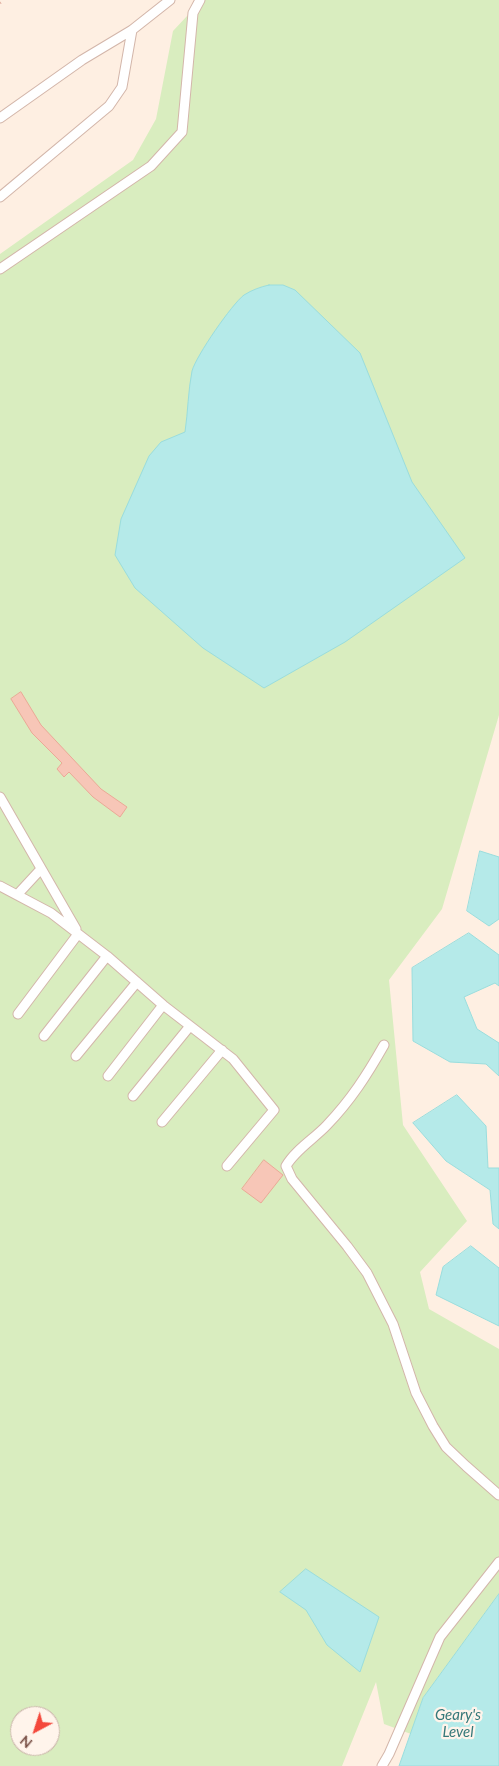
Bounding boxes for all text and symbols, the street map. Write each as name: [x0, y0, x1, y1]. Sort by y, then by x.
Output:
north arrow: [10, 1706, 60, 1756]
water label: Geary's Level: [435, 1706, 481, 1741]
text: N: [16, 1732, 35, 1752]

